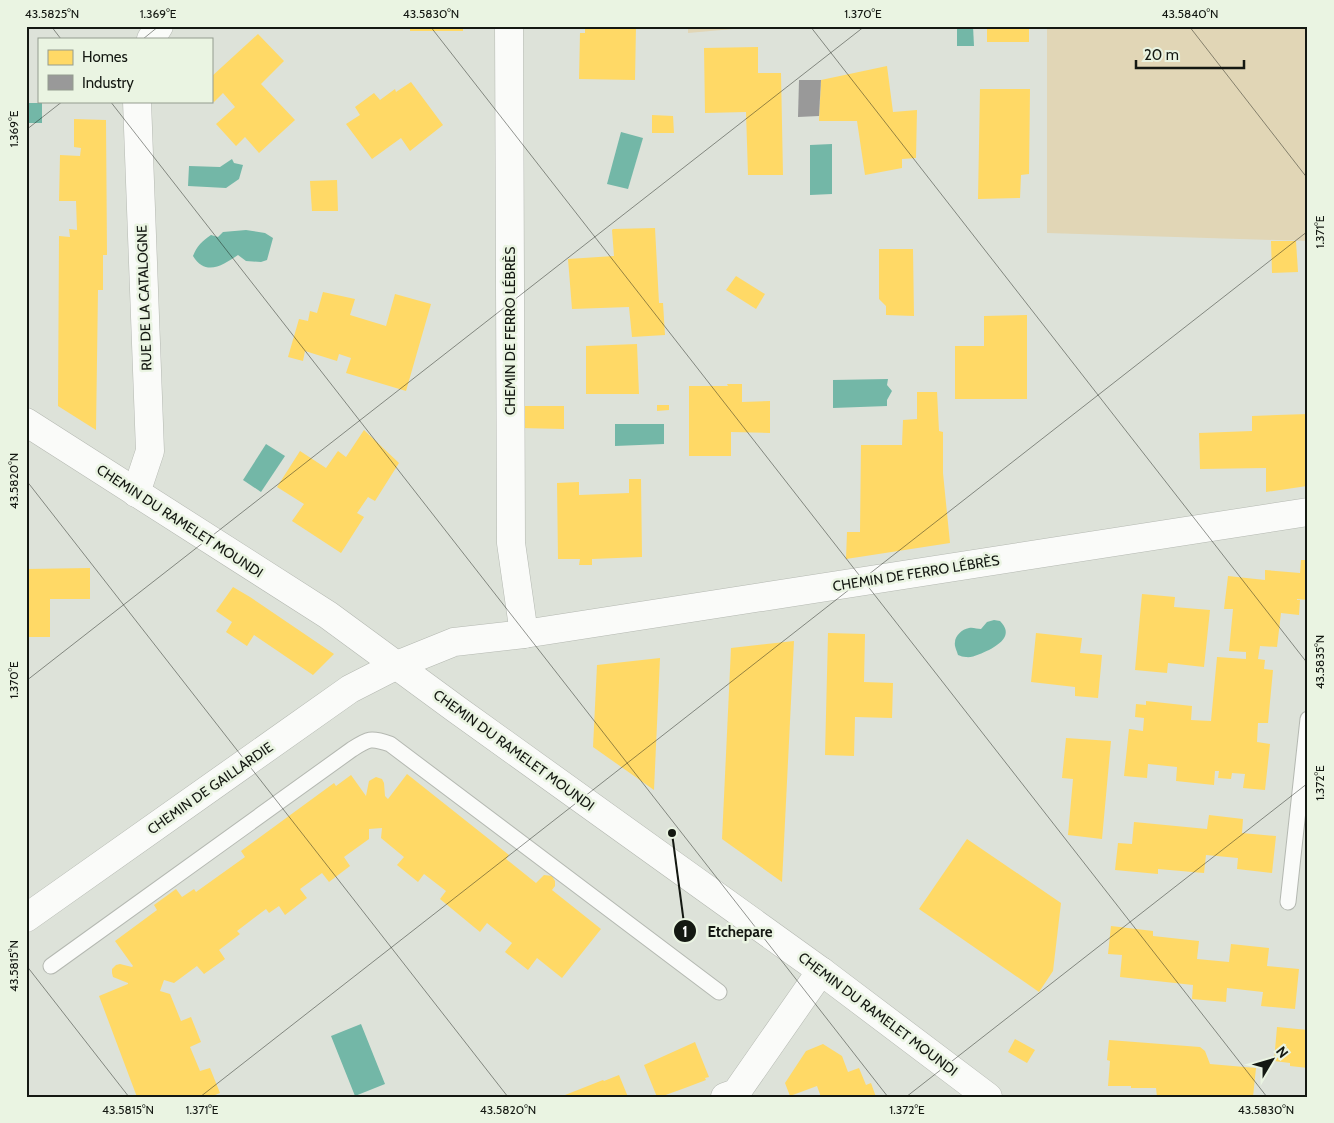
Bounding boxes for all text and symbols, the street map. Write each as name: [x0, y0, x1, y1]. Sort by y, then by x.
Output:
text: 43.5825°N: [25, 6, 79, 21]
text: 1.369°E: [140, 6, 177, 21]
text: 43.5830°N: [403, 6, 459, 21]
text: 1.370°E: [844, 6, 882, 21]
text: 43.5840°N: [1162, 6, 1218, 21]
legend: [38, 38, 212, 102]
scale bar: [1136, 38, 1244, 70]
text: 20 m: [1144, 46, 1179, 64]
text: Homes: [82, 48, 128, 66]
text: Industry: [82, 74, 134, 92]
text: 1.369°E: [6, 110, 21, 147]
text: 1.371°E: [1312, 215, 1327, 249]
street label: RUE DE LA CATALOGNE: [132, 225, 156, 371]
street label: CHEMIN DE FERRO LÉBRÈS: [501, 247, 519, 415]
text: 43.5820°N: [6, 453, 21, 509]
street label: CHEMIN DU RAMELET MOUNDI: [93, 460, 267, 582]
street label: CHEMIN DE FERRO LÉBRÈS: [831, 551, 1001, 595]
text: 43.5835°N: [1312, 635, 1327, 689]
text: 1.370°E: [6, 661, 21, 699]
street label: CHEMIN DU RAMELET MOUNDI: [430, 685, 598, 815]
street label: CHEMIN DE GAILLARDIE: [144, 738, 277, 838]
text: 1.372°E: [1312, 765, 1327, 801]
callout: Etchepare: [672, 916, 782, 946]
text: 1: [682, 923, 688, 941]
text: Etchepare: [708, 923, 773, 941]
text: 43.5815°N: [6, 940, 21, 992]
street label: CHEMIN DU RAMELET MOUNDI: [795, 948, 961, 1080]
north arrow: [1246, 1036, 1296, 1086]
text: N: [1272, 1043, 1292, 1061]
text: 43.5815°N: [102, 1102, 154, 1117]
text: 1.371°E: [186, 1102, 219, 1117]
text: 43.5820°N: [480, 1102, 536, 1117]
text: 1.372°E: [889, 1102, 925, 1117]
text: 43.5830°N: [1238, 1102, 1294, 1117]

